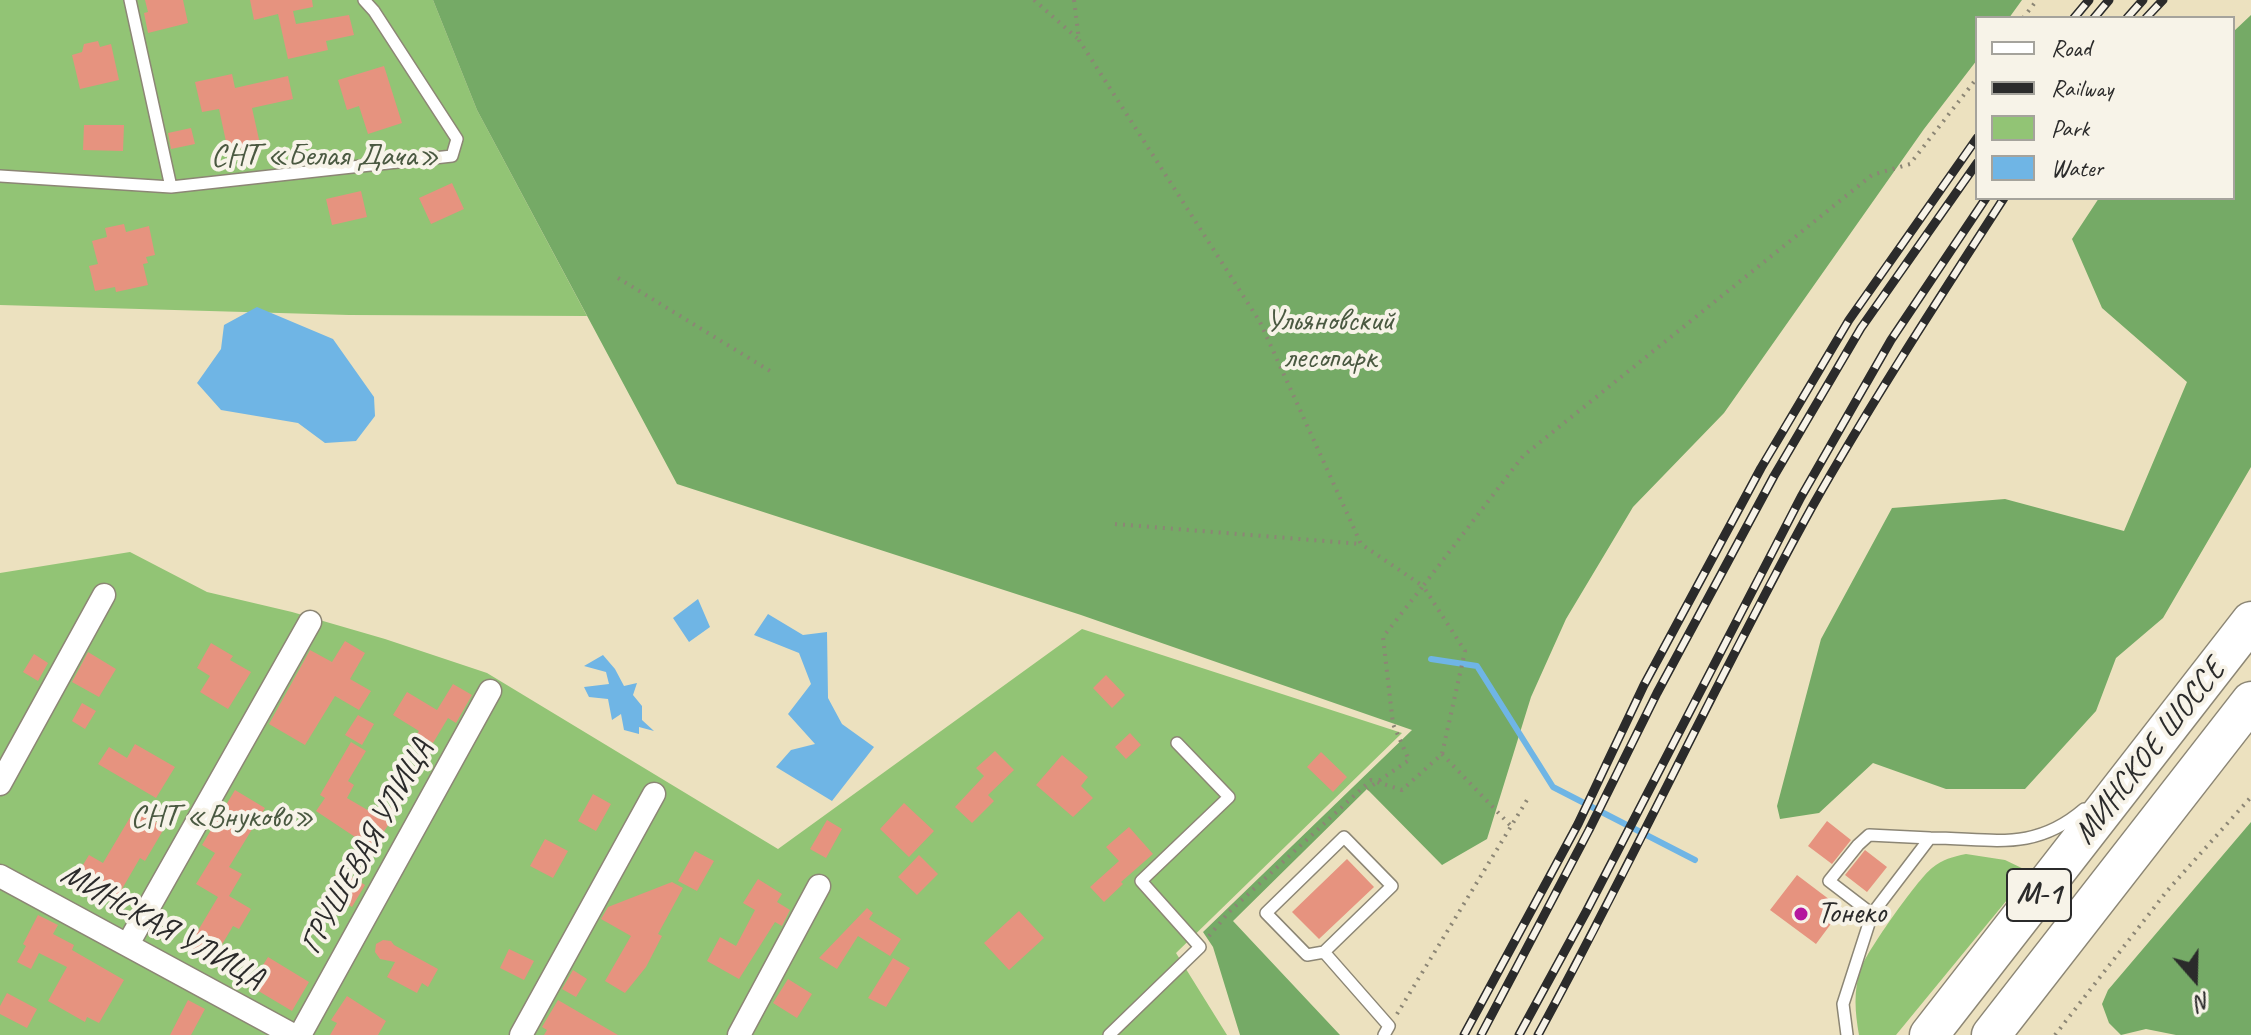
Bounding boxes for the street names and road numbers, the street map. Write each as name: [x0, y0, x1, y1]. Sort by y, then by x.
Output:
street label: МИНСКОЕ ШОССЕ: [2066, 652, 2234, 852]
street label: ГРУШЕВАЯ УЛИЦА: [292, 733, 442, 961]
street label: МИНСКАЯ УЛИЦА: [54, 855, 270, 999]
road number: М-1: [2007, 869, 2071, 921]

